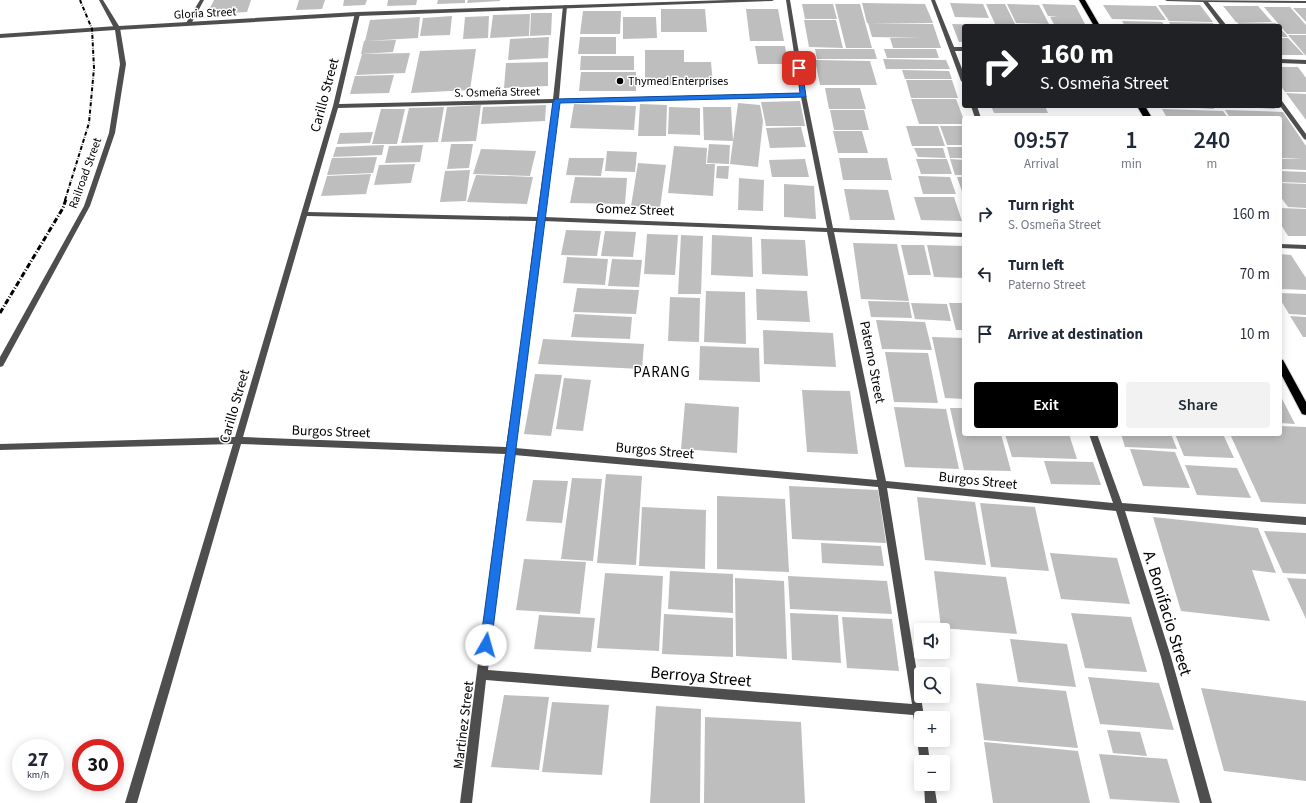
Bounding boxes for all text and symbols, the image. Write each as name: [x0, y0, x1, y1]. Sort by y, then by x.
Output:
street label: Gloria Street: [173, 3, 237, 24]
text: 160 m: [1040, 34, 1114, 74]
icon: right: [974, 40, 1026, 92]
pin: [782, 51, 816, 85]
street label: Carillo Street: [305, 56, 345, 135]
icon: arrive: [788, 57, 810, 79]
text: S. Osmeña Street: [1040, 71, 1169, 96]
place label: Thymed Enterprises: [628, 73, 728, 90]
marker: Thymed Enterprises: [615, 76, 625, 86]
street label: S. Osmeña Street: [454, 83, 540, 102]
text: 09:57: [1014, 123, 1069, 158]
text: 1: [1125, 123, 1138, 158]
text: 240: [1194, 123, 1230, 158]
street label: Railroad Street: [65, 135, 106, 211]
text: Arrival: [1024, 155, 1059, 173]
text: min: [1121, 155, 1142, 173]
text: m: [1207, 155, 1217, 173]
text: Turn right: [1008, 195, 1074, 216]
street label: Gomez Street: [595, 199, 675, 221]
icon: right: [974, 203, 996, 225]
text: 160 m: [1232, 204, 1270, 225]
text: S. Osmeña Street: [1008, 216, 1101, 234]
text: Turn left: [1008, 255, 1064, 276]
icon: left: [974, 263, 996, 285]
text: 70 m: [1240, 264, 1270, 285]
text: Paterno Street: [1008, 276, 1086, 294]
street label: Paterno Street: [854, 319, 890, 405]
icon: arrive: [974, 323, 996, 345]
text: Arrive at destination: [1008, 324, 1143, 345]
text: 10 m: [1240, 324, 1270, 345]
district label: PARANG: [633, 362, 691, 383]
street label: Carillo Street: [215, 367, 255, 446]
button: Exit: [974, 382, 1118, 428]
button: Share: [1126, 382, 1270, 428]
street label: Burgos Street: [291, 421, 371, 443]
street label: Burgos Street: [615, 438, 695, 464]
street label: Burgos Street: [938, 467, 1018, 495]
street label: A. Bonifacio Street: [1137, 548, 1198, 679]
map controls: [914, 623, 950, 791]
button: sound: [914, 623, 950, 659]
position arrow: [465, 624, 507, 666]
street label: Berroya Street: [649, 661, 753, 693]
button: search: [914, 667, 950, 703]
street label: Martinez Street: [449, 680, 479, 770]
button: +: [914, 711, 950, 747]
speed limit sign: 30: [72, 739, 124, 791]
text: 27: [27, 746, 49, 774]
button: −: [914, 755, 950, 791]
text: km/h: [27, 768, 49, 782]

